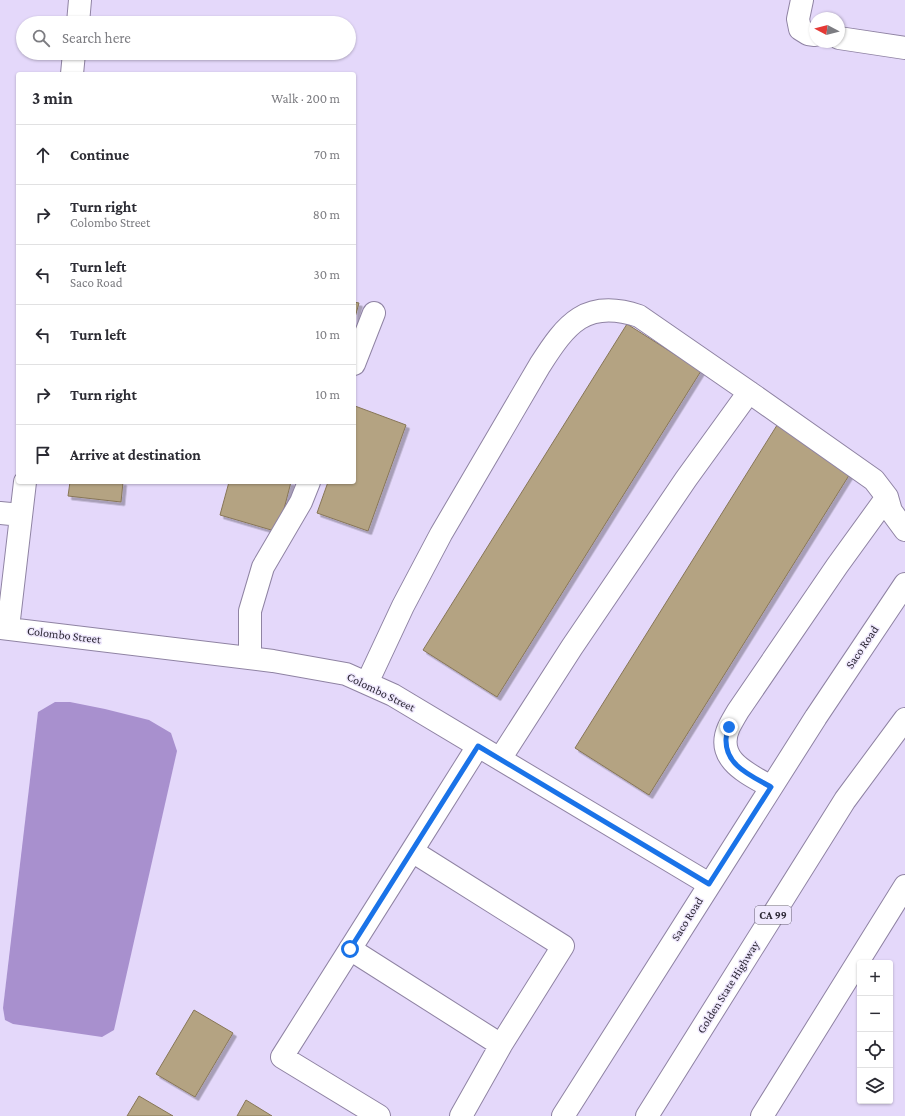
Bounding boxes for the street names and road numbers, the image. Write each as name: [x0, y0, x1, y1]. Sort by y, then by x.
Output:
street label: Saco Road: [843, 622, 882, 671]
street label: Colombo Street: [26, 624, 103, 647]
street label: Colombo Street: [345, 669, 418, 715]
street label: Saco Road: [668, 894, 706, 943]
road number: CA 99: [755, 906, 791, 924]
street label: Golden State Highway: [694, 938, 762, 1036]

